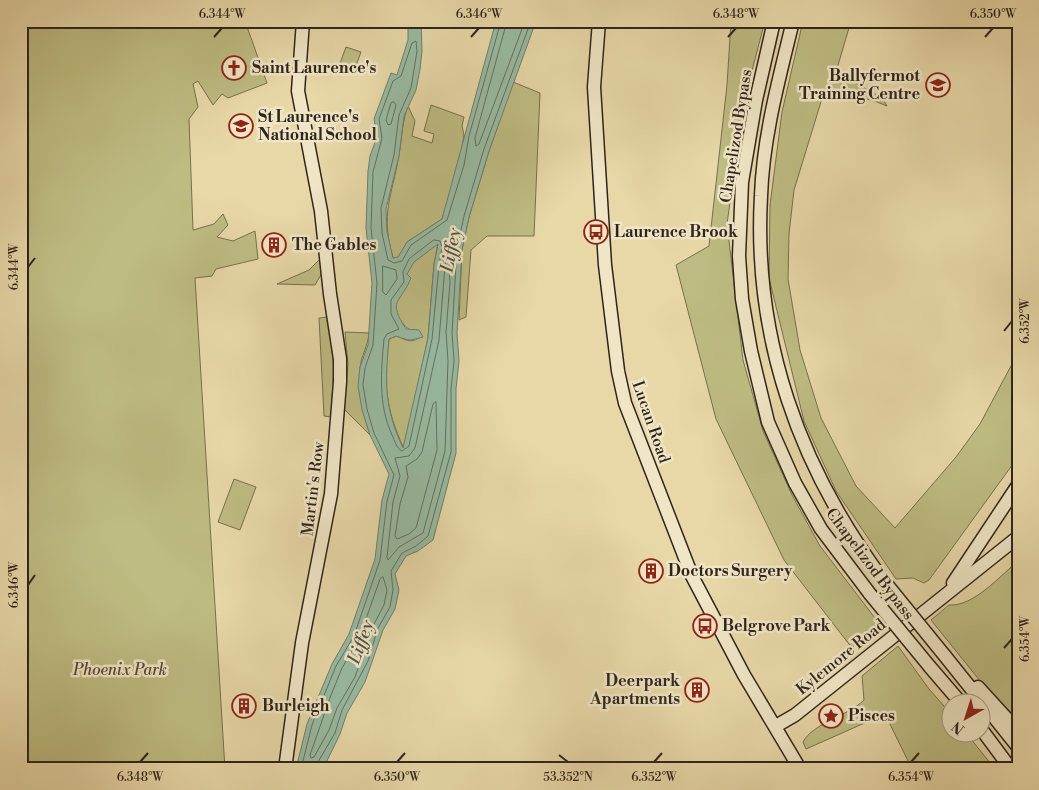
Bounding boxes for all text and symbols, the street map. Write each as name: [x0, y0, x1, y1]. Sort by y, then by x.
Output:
text: 6.344°W: [199, 7, 246, 22]
text: 6.346°W: [456, 7, 503, 22]
text: 6.348°W: [713, 7, 760, 22]
text: 6.350°W: [970, 7, 1017, 22]
church icon: Saint Laurence's: [221, 55, 247, 81]
place label: Saint Laurence's: [252, 58, 376, 78]
place label: Ballyfermot Training Centre: [799, 66, 920, 104]
street label: Chapelizod Bypass: [716, 68, 756, 204]
school or university icon: Ballyfermot Training Centre: [925, 72, 951, 98]
place label: St Laurence's National School: [258, 107, 378, 145]
school or university icon: St Laurence's National School: [228, 113, 254, 139]
bus stop icon: Laurence Brook: [583, 219, 609, 245]
place label: Laurence Brook: [614, 222, 739, 242]
water label: Liffey: [435, 225, 467, 275]
building icon: The Gables: [261, 232, 287, 258]
place label: The Gables: [292, 235, 377, 255]
text: 6.344°W: [7, 243, 22, 290]
text: 6.352°W: [1018, 297, 1033, 344]
street label: Lucan Road: [628, 378, 674, 466]
street label: Martin's Row: [297, 440, 329, 537]
street label: Chapelizod Bypass: [821, 504, 919, 624]
building icon: Doctors Surgery: [638, 558, 664, 584]
text: 6.346°W: [7, 561, 22, 608]
place label: Doctors Surgery: [668, 561, 793, 581]
bus stop icon: Belgrove Park: [692, 613, 718, 639]
street label: Kylemore Road: [792, 615, 890, 699]
text: 6.354°W: [1018, 615, 1033, 662]
place label: Belgrove Park: [722, 616, 831, 636]
water label: Liffey: [342, 617, 380, 668]
park label: Phoenix Park: [72, 660, 167, 680]
place label: Deerpark Apartments: [589, 671, 681, 709]
building icon: Deerpark Apartments: [684, 677, 710, 703]
north arrow: [942, 692, 992, 742]
building icon: Burleigh: [231, 693, 257, 719]
place label: Burleigh: [262, 696, 330, 716]
place icon: Pisces: [818, 703, 844, 729]
place label: Pisces: [848, 706, 895, 726]
text: N: [948, 717, 968, 738]
text: 6.348°W: [117, 770, 164, 785]
text: 6.350°W: [374, 770, 421, 785]
text: 53.352°N: [543, 770, 593, 785]
text: 6.352°W: [631, 770, 678, 785]
text: 6.354°W: [888, 770, 935, 785]

